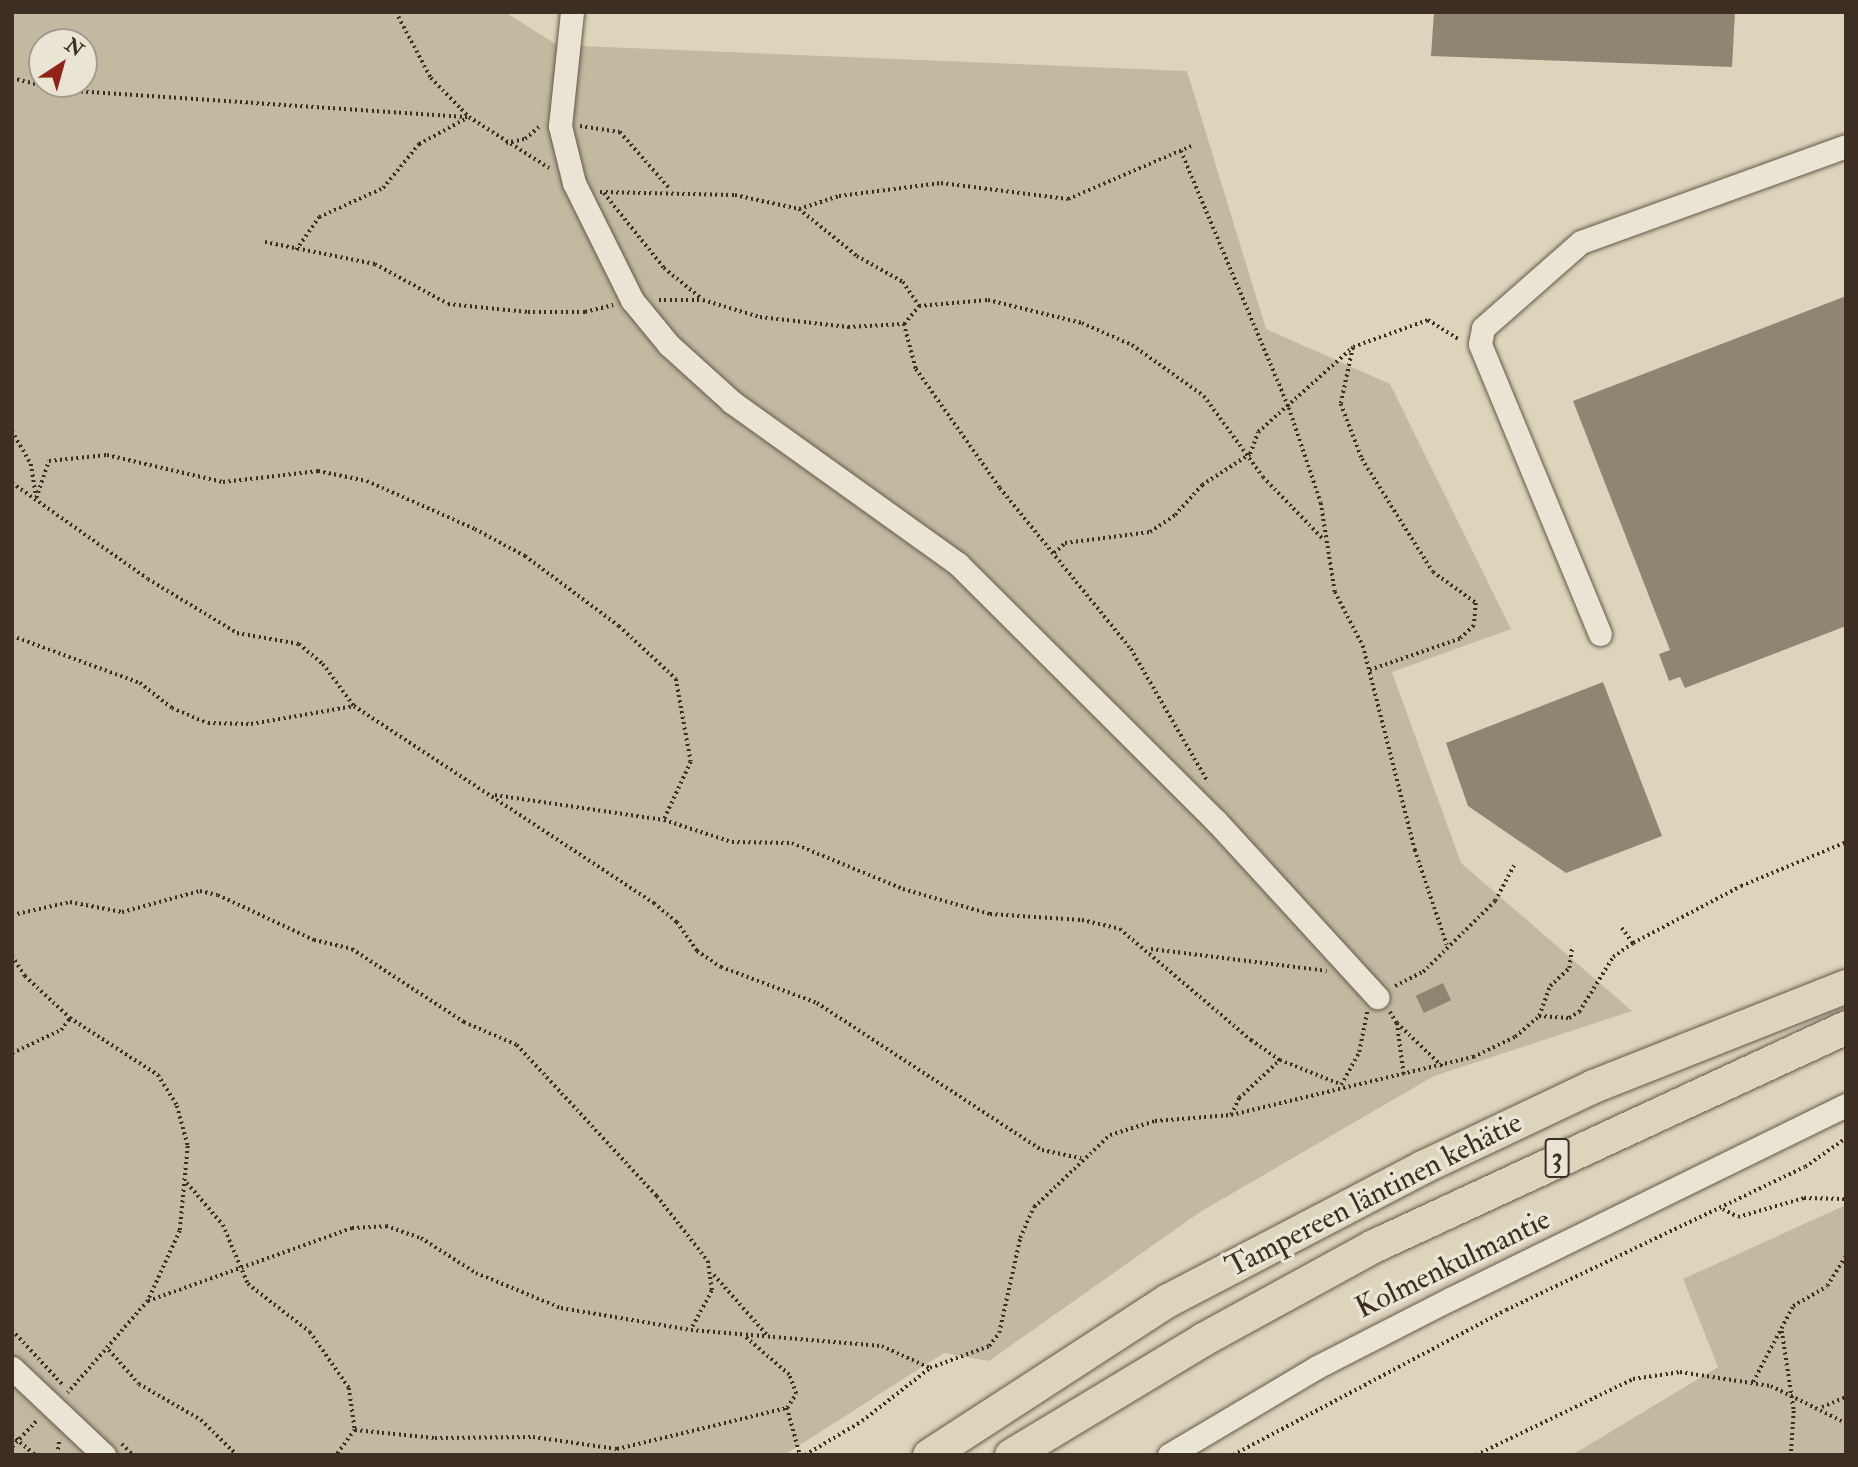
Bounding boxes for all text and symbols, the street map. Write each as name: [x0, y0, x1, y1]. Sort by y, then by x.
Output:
north arrow: [28, 28, 98, 98]
text: N: [60, 33, 88, 62]
street label: Tampereen läntinen kehätie: [1220, 1105, 1528, 1285]
road number: 3: [1543, 1134, 1571, 1182]
street label: Kolmenkulmantie: [1350, 1201, 1556, 1327]

